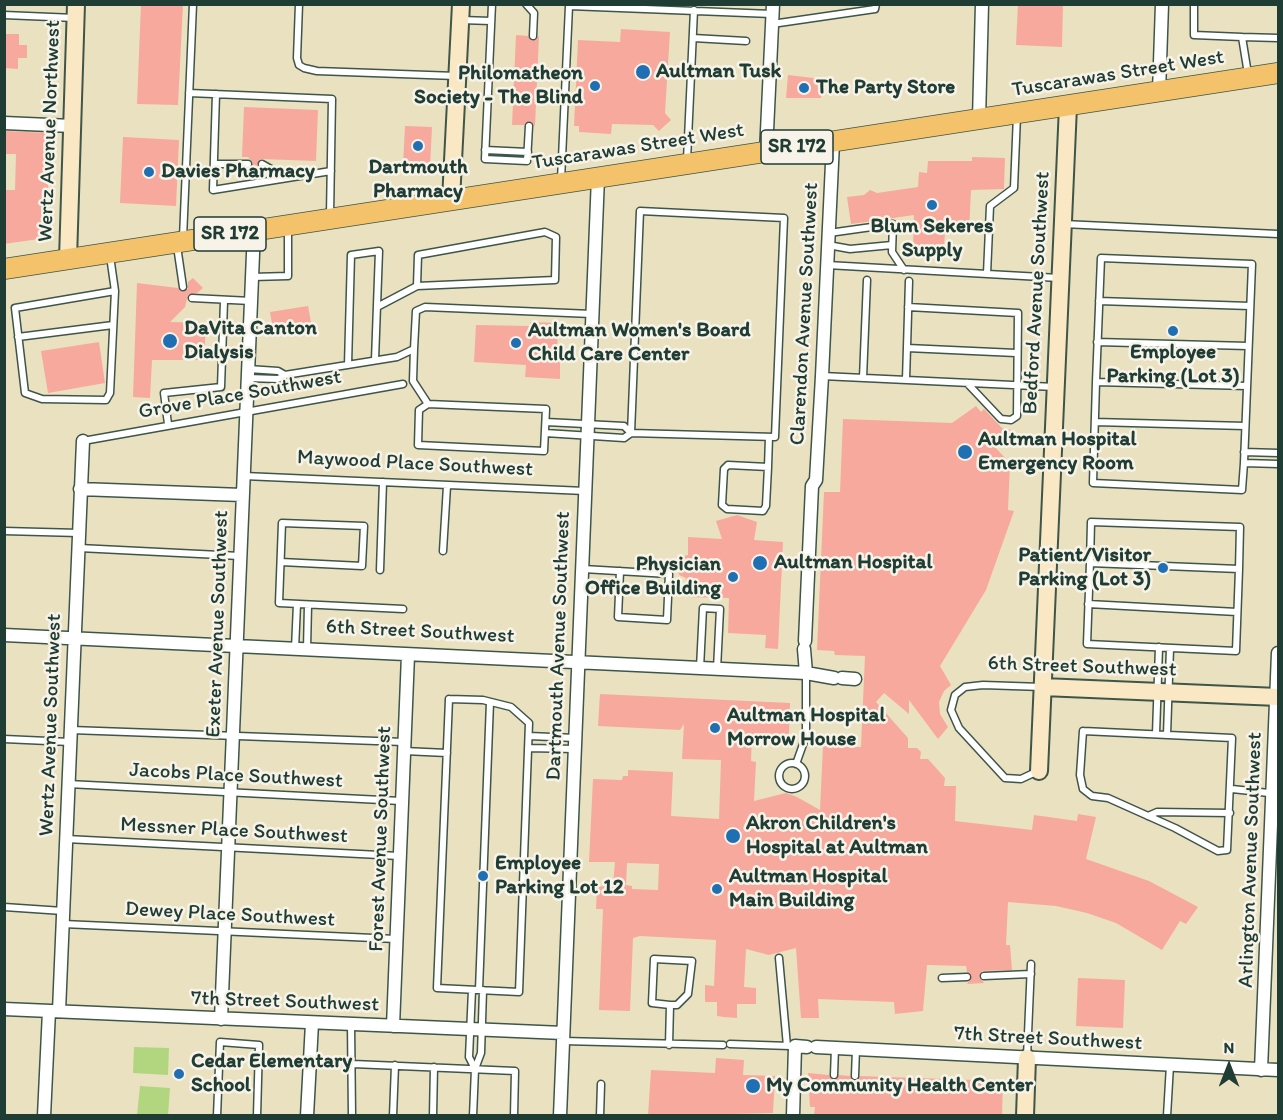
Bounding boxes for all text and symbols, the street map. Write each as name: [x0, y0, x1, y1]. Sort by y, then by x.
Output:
street label: Wertz Avenue Northwest: [34, 20, 66, 242]
street label: Tuscarawas Street West: [1010, 45, 1226, 103]
place label: Aultman Tusk: [656, 59, 781, 85]
place label: Philomatheon Society - The Blind: [414, 61, 583, 111]
marker: Aultman Tusk: [634, 63, 652, 81]
place label: The Party Store: [816, 75, 955, 101]
marker: Philomatheon Society - The Blind: [588, 79, 602, 93]
marker: The Party Store: [797, 81, 811, 95]
street label: Tuscarawas Street West: [530, 118, 746, 176]
road number: SR 172: [761, 130, 833, 164]
marker: Dartmouth Pharmacy: [411, 139, 425, 153]
place label: Dartmouth Pharmacy: [368, 155, 468, 205]
place label: Davies Pharmacy: [161, 159, 315, 185]
marker: Davies Pharmacy: [142, 165, 156, 179]
street label: Bedford Avenue Southwest: [1018, 171, 1056, 415]
street label: Clarendon Avenue Southwest: [786, 182, 824, 446]
marker: Blum Sekeres Supply: [925, 198, 939, 212]
place label: Blum Sekeres Supply: [871, 214, 993, 264]
road number: SR 172: [194, 217, 266, 251]
place label: DaVita Canton Dialysis: [184, 316, 317, 366]
place label: Aultman Women's Board Child Care Center: [528, 318, 750, 368]
marker: Employee Parking (Lot 3): [1166, 324, 1180, 338]
marker: DaVita Canton Dialysis: [161, 332, 179, 350]
marker: Aultman Women's Board Child Care Center: [509, 336, 523, 350]
place label: Employee Parking (Lot 3): [1106, 340, 1240, 390]
street label: Grove Place Southwest: [137, 365, 343, 425]
place label: Aultman Hospital Emergency Room: [978, 427, 1136, 477]
marker: Aultman Hospital Emergency Room: [956, 443, 974, 461]
street label: Maywood Place Southwest: [296, 445, 534, 483]
street label: Exeter Avenue Southwest: [201, 510, 235, 738]
street label: Dartmouth Avenue Southwest: [542, 511, 576, 781]
place label: Patient/Visitor Parking (Lot 3): [1018, 543, 1151, 593]
place label: Aultman Hospital: [774, 550, 932, 576]
place label: Physician Office Building: [585, 552, 721, 602]
marker: Aultman Hospital: [751, 554, 769, 572]
marker: Patient/Visitor Parking (Lot 3): [1156, 561, 1170, 575]
marker: Physician Office Building: [726, 570, 740, 584]
street label: Wertz Avenue Southwest: [35, 613, 67, 837]
street label: 6th Street Southwest: [325, 614, 515, 650]
street label: 6th Street Southwest: [987, 651, 1177, 683]
place label: Aultman Hospital Morrow House: [727, 703, 885, 753]
marker: Aultman Hospital Morrow House: [708, 721, 722, 735]
street label: Forest Avenue Southwest: [364, 726, 398, 952]
street label: Arlington Avenue Southwest: [1234, 732, 1268, 988]
street label: Jacobs Place Southwest: [129, 758, 343, 794]
place label: Akron Children's Hospital at Aultman: [746, 811, 928, 861]
street label: Messner Place Southwest: [120, 812, 348, 850]
marker: Akron Children's Hospital at Aultman: [724, 827, 742, 845]
place label: Employee Parking Lot 12: [495, 851, 624, 901]
place label: Aultman Hospital Main Building: [729, 864, 887, 914]
marker: Employee Parking Lot 12: [476, 869, 490, 883]
marker: Aultman Hospital Main Building: [710, 882, 724, 896]
street label: Dewey Place Southwest: [124, 897, 336, 933]
street label: 7th Street Southwest: [190, 986, 380, 1018]
street label: 7th Street Southwest: [953, 1021, 1143, 1057]
north arrow: [1199, 1036, 1259, 1096]
text: N: [1224, 1038, 1234, 1057]
place label: Cedar Elementary School: [191, 1049, 352, 1099]
marker: Cedar Elementary School: [172, 1067, 186, 1081]
place label: My Community Health Center: [766, 1073, 1033, 1099]
marker: My Community Health Center: [744, 1077, 762, 1095]

